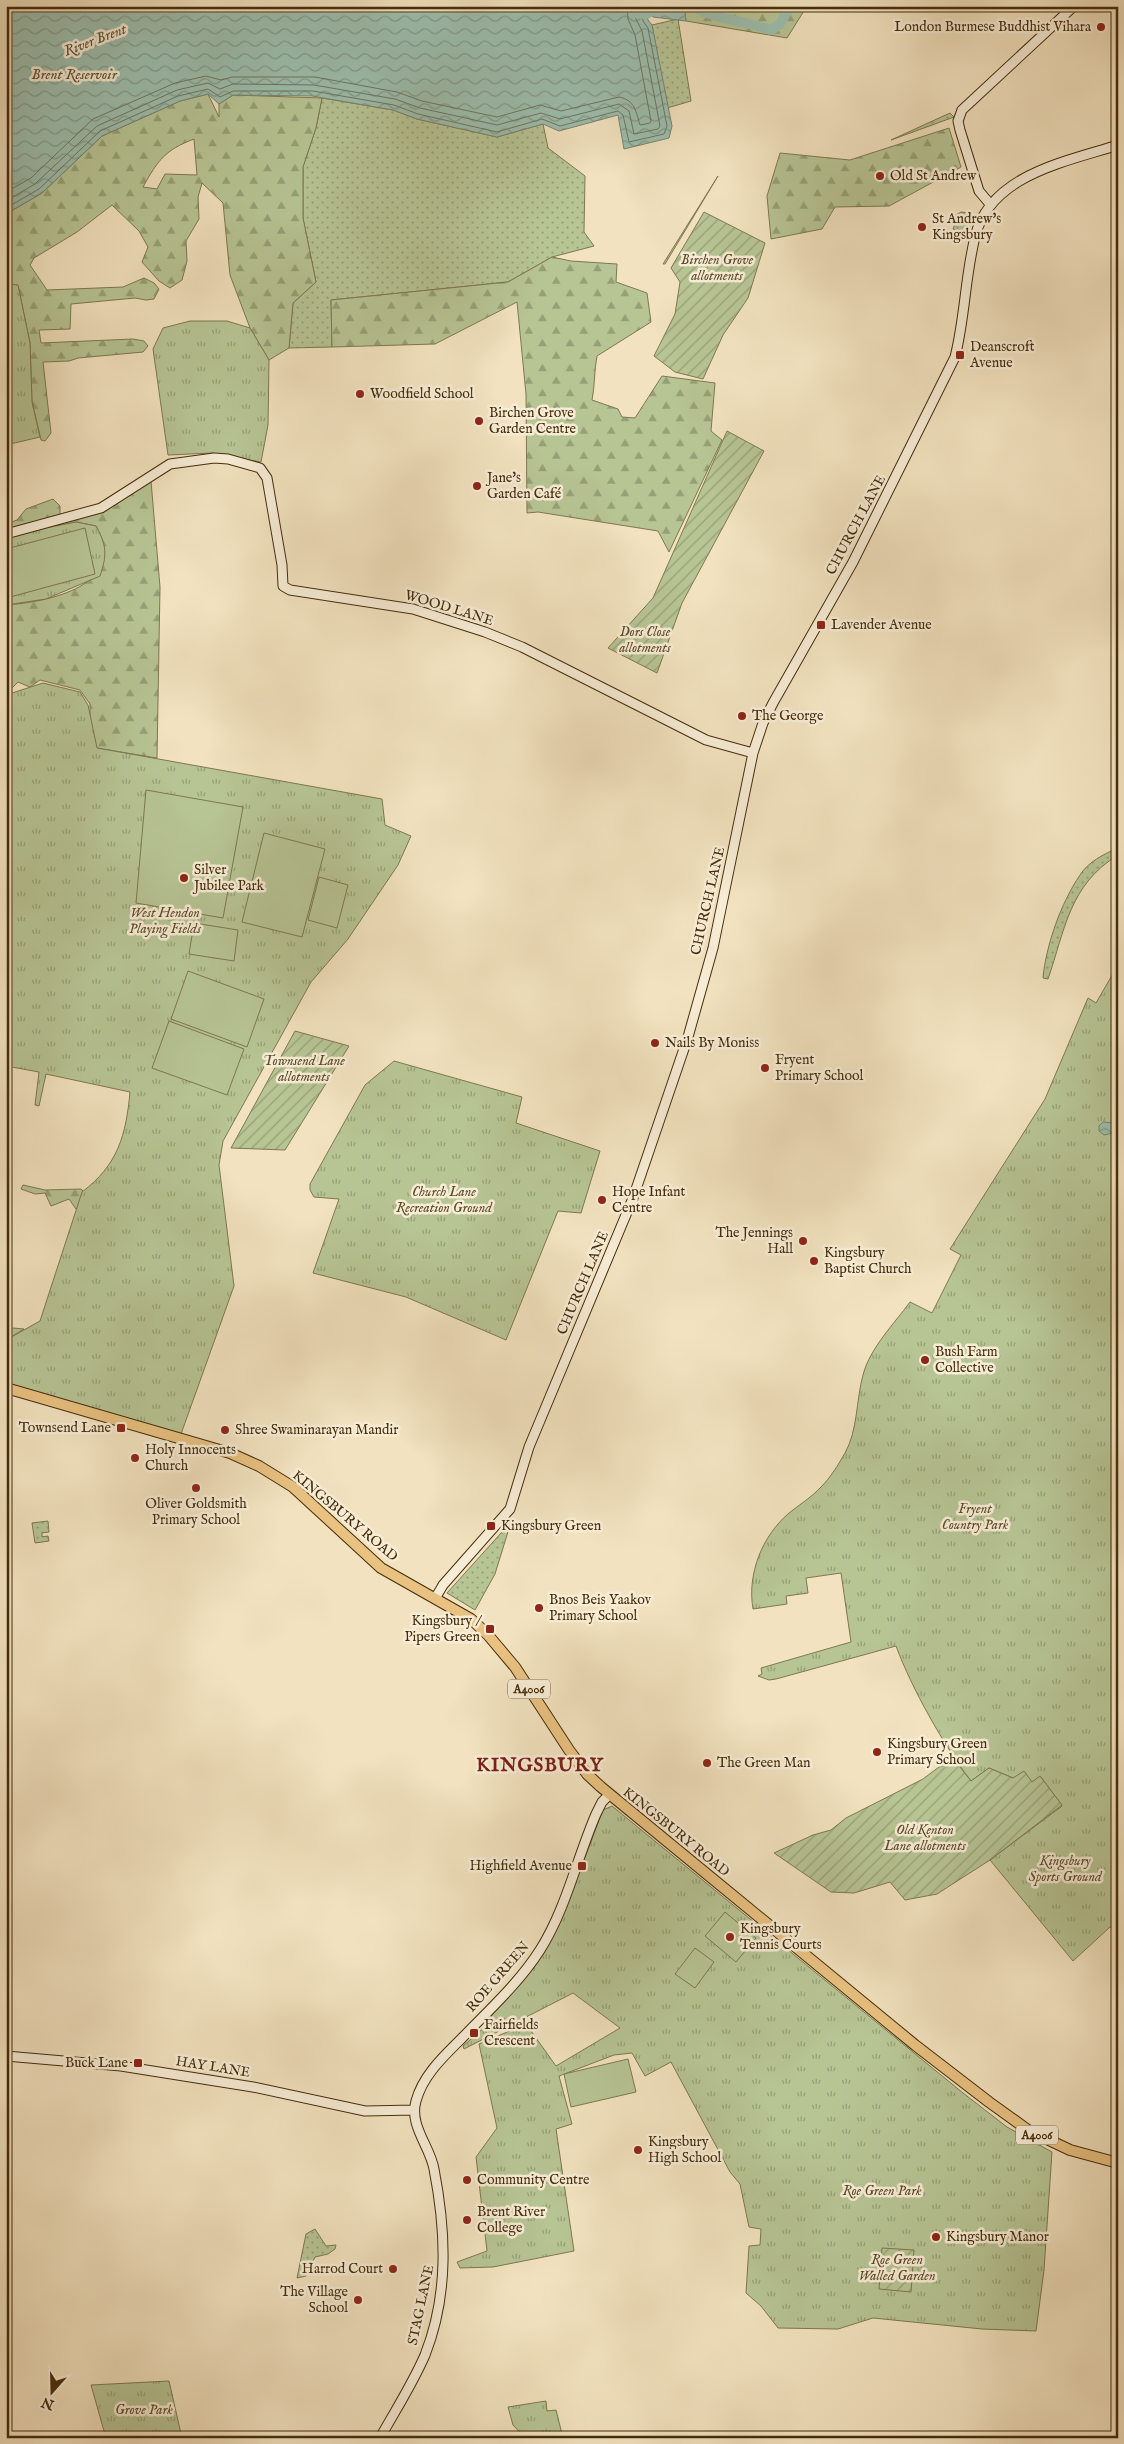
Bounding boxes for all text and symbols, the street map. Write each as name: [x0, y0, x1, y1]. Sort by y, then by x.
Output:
place label: London Burmese Buddhist Vihara: [894, 18, 1092, 36]
water label: River Brent: [61, 19, 130, 61]
marker: London Burmese Buddhist Vihara: [1095, 21, 1107, 33]
water label: Brent Reservoir: [31, 65, 118, 84]
place label: Old St Andrew: [890, 167, 977, 185]
marker: Old St Andrew: [874, 170, 886, 182]
place label: St Andrew's Kingsbury: [932, 210, 1001, 244]
marker: St Andrew's Kingsbury: [916, 221, 928, 233]
park label: Birchen Grove allotments: [681, 251, 754, 285]
place label: Deanscroft Avenue: [969, 338, 1035, 372]
marker: Deanscroft Avenue: [954, 349, 966, 361]
place label: Woodfield School: [370, 385, 474, 403]
marker: Woodfield School: [354, 388, 366, 400]
place label: Birchen Grove Garden Centre: [489, 404, 577, 438]
marker: Birchen Grove Garden Centre: [473, 415, 485, 427]
place label: Jane's Garden Café: [485, 469, 562, 503]
street label: CHURCH LANE: [822, 472, 890, 578]
marker: Jane's Garden Café: [471, 480, 483, 492]
street label: WOOD LANE: [402, 586, 496, 630]
place label: Lavender Avenue: [831, 616, 932, 634]
marker: Lavender Avenue: [815, 619, 827, 631]
park label: Dors Close allotments: [618, 623, 672, 657]
place label: The George: [752, 707, 824, 725]
marker: The George: [736, 710, 748, 722]
street label: CHURCH LANE: [687, 845, 729, 957]
place label: Silver Jubilee Park: [192, 861, 265, 895]
marker: Silver Jubilee Park: [178, 872, 190, 884]
park label: West Hendon Playing Fields: [129, 904, 202, 939]
place label: Nails By Moniss: [665, 1034, 759, 1052]
marker: Nails By Moniss: [649, 1037, 661, 1049]
place label: Fryent Primary School: [775, 1051, 864, 1085]
park label: Townsend Lane allotments: [263, 1052, 345, 1086]
marker: Fryent Primary School: [759, 1062, 771, 1074]
park label: Church Lane Recreation Ground: [396, 1183, 493, 1217]
place label: Hope Infant Centre: [612, 1183, 685, 1217]
marker: Hope Infant Centre: [596, 1194, 608, 1206]
place label: The Jennings Hall: [715, 1224, 793, 1258]
street label: CHURCH LANE: [553, 1228, 613, 1337]
marker: The Jennings Hall: [797, 1235, 809, 1247]
place label: Kingsbury Baptist Church: [824, 1244, 912, 1278]
marker: Kingsbury Baptist Church: [808, 1255, 820, 1267]
place label: Bush Farm Collective: [935, 1343, 998, 1377]
marker: Bush Farm Collective: [919, 1354, 931, 1366]
place label: Townsend Lane: [19, 1419, 112, 1437]
place label: Shree Swaminarayan Mandir: [235, 1421, 398, 1439]
marker: Townsend Lane: [115, 1422, 127, 1434]
marker: Shree Swaminarayan Mandir: [219, 1424, 231, 1436]
place label: Holy Innocents Church: [145, 1441, 236, 1475]
marker: Holy Innocents Church: [129, 1452, 141, 1464]
street label: KINGSBURY ROAD: [288, 1466, 402, 1566]
marker: Oliver Goldsmith Primary School: [190, 1482, 202, 1494]
place label: Oliver Goldsmith Primary School: [145, 1495, 247, 1529]
park label: Fryent Country Park: [942, 1500, 1009, 1534]
place label: Kingsbury Green: [501, 1517, 602, 1535]
marker: Kingsbury Green: [485, 1520, 497, 1532]
place label: Bnos Beis Yaakov Primary School: [549, 1591, 652, 1625]
marker: Bnos Beis Yaakov Primary School: [533, 1602, 545, 1614]
place label: Kingsbury / Pipers Green: [404, 1612, 482, 1646]
marker: Kingsbury / Pipers Green: [484, 1623, 496, 1635]
road number: A4006: [508, 1680, 550, 1698]
place label: Kingsbury Green Primary School: [887, 1735, 988, 1769]
marker: Kingsbury Green Primary School: [871, 1746, 883, 1758]
district label: KINGSBURY: [476, 1754, 604, 1778]
place label: The Green Man: [717, 1754, 811, 1772]
marker: The Green Man: [701, 1757, 713, 1769]
street label: KINGSBURY ROAD: [619, 1783, 733, 1881]
park label: Old Kenton Lane allotments: [883, 1821, 967, 1855]
park label: Kingsbury Sports Ground: [1028, 1852, 1103, 1886]
place label: Highfield Avenue: [470, 1857, 573, 1875]
marker: Highfield Avenue: [576, 1860, 588, 1872]
place label: Kingsbury Tennis Courts: [740, 1920, 822, 1954]
marker: Kingsbury Tennis Courts: [724, 1931, 736, 1943]
street label: ROE GREEN: [462, 1938, 534, 2016]
place label: Fairfields Crescent: [484, 2016, 538, 2050]
marker: Fairfields Crescent: [468, 2027, 480, 2039]
street label: HAY LANE: [175, 2052, 252, 2082]
place label: Buck Lane: [65, 2054, 129, 2072]
marker: Buck Lane: [132, 2057, 144, 2069]
road number: A4006: [1016, 2126, 1058, 2144]
place label: Kingsbury High School: [648, 2133, 721, 2167]
marker: Kingsbury High School: [632, 2144, 644, 2156]
place label: Community Centre: [477, 2171, 590, 2189]
marker: Community Centre: [461, 2174, 473, 2186]
park label: Roe Green Park: [842, 2182, 922, 2200]
place label: Brent River College: [477, 2203, 545, 2237]
marker: Brent River College: [461, 2214, 473, 2226]
place label: Kingsbury Manor: [946, 2228, 1049, 2246]
marker: Kingsbury Manor: [930, 2231, 942, 2243]
park label: Roe Green Walled Garden: [858, 2251, 936, 2285]
place label: Harrod Court: [302, 2260, 383, 2278]
marker: Harrod Court: [387, 2263, 399, 2275]
street label: STAG LANE: [404, 2263, 438, 2347]
place label: The Village School: [280, 2283, 349, 2317]
marker: The Village School: [352, 2294, 364, 2306]
north arrow: [28, 2366, 78, 2416]
text: N: [39, 2393, 58, 2414]
park label: Grove Park: [115, 2401, 173, 2419]

